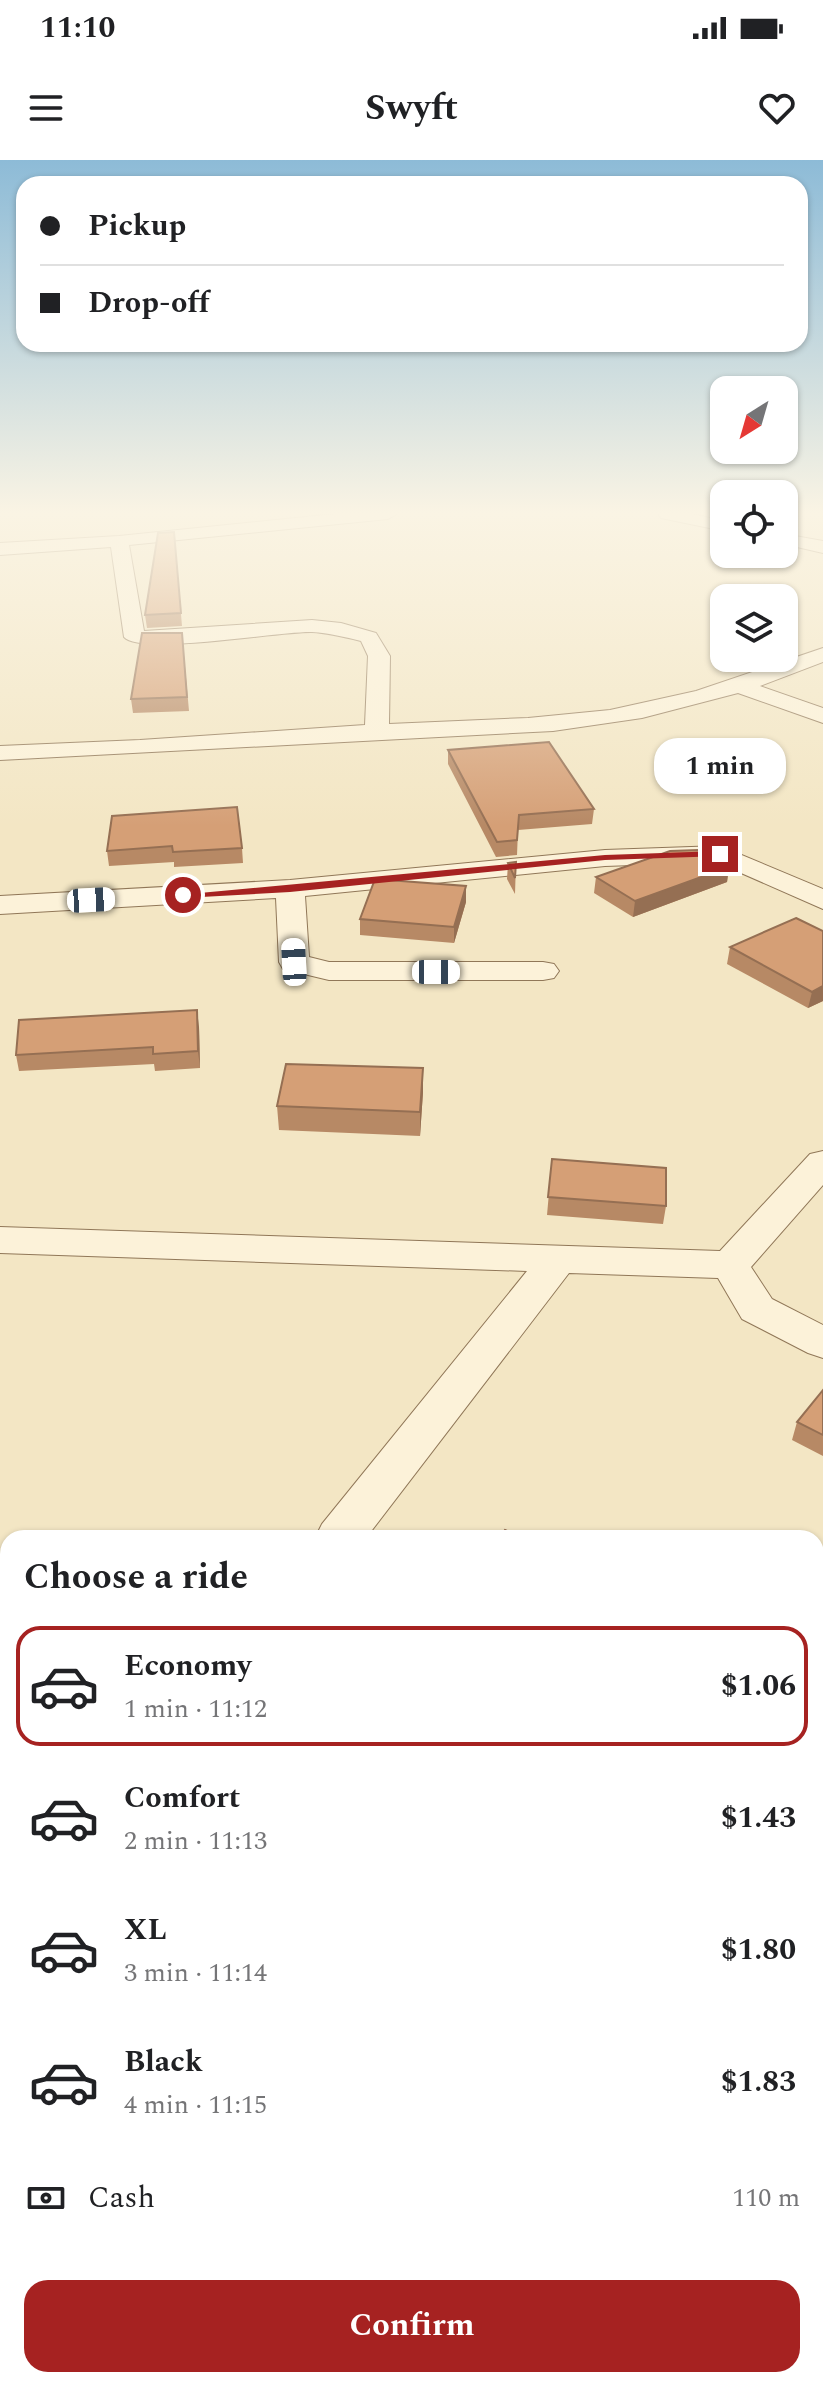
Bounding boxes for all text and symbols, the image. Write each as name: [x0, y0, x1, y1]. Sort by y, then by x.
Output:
text: 11:10: [40, 5, 115, 51]
text: Swyft: [365, 81, 458, 136]
icon: menu: [24, 86, 68, 130]
icon: heart: [755, 86, 799, 130]
text: Pickup: [88, 203, 186, 249]
text: Drop-off: [88, 280, 209, 326]
north arrow: [710, 376, 798, 464]
map controls: [710, 376, 798, 672]
button: locate: [710, 480, 798, 568]
button: layers: [710, 584, 798, 672]
callout: 1 min: [654, 738, 786, 794]
text: 1 min: [685, 746, 755, 786]
route end: [702, 836, 738, 872]
route start: [165, 877, 201, 913]
car: [66, 887, 116, 913]
car: [281, 937, 307, 987]
car: [412, 960, 460, 984]
text: Choose a ride: [24, 1550, 248, 1605]
text: Economy: [124, 1643, 251, 1689]
icon: car: [28, 1650, 100, 1722]
text: $1.06: [721, 1663, 796, 1709]
text: 1 min · 11:12: [124, 1689, 267, 1729]
text: Comfort: [124, 1775, 240, 1821]
icon: car: [28, 1782, 100, 1854]
text: $1.43: [721, 1795, 796, 1841]
text: 2 min · 11:13: [124, 1821, 267, 1861]
text: XL: [124, 1907, 167, 1953]
icon: car: [28, 1914, 100, 1986]
text: $1.80: [721, 1927, 796, 1973]
text: 3 min · 11:14: [124, 1953, 267, 1993]
text: Black: [124, 2039, 203, 2085]
icon: car: [28, 2046, 100, 2118]
text: $1.83: [721, 2059, 796, 2105]
text: 4 min · 11:15: [124, 2085, 267, 2125]
text: Cash: [88, 2175, 155, 2221]
icon: cash: [24, 2176, 68, 2220]
text: 110 m: [732, 2178, 800, 2218]
button: Confirm: [24, 2280, 800, 2372]

